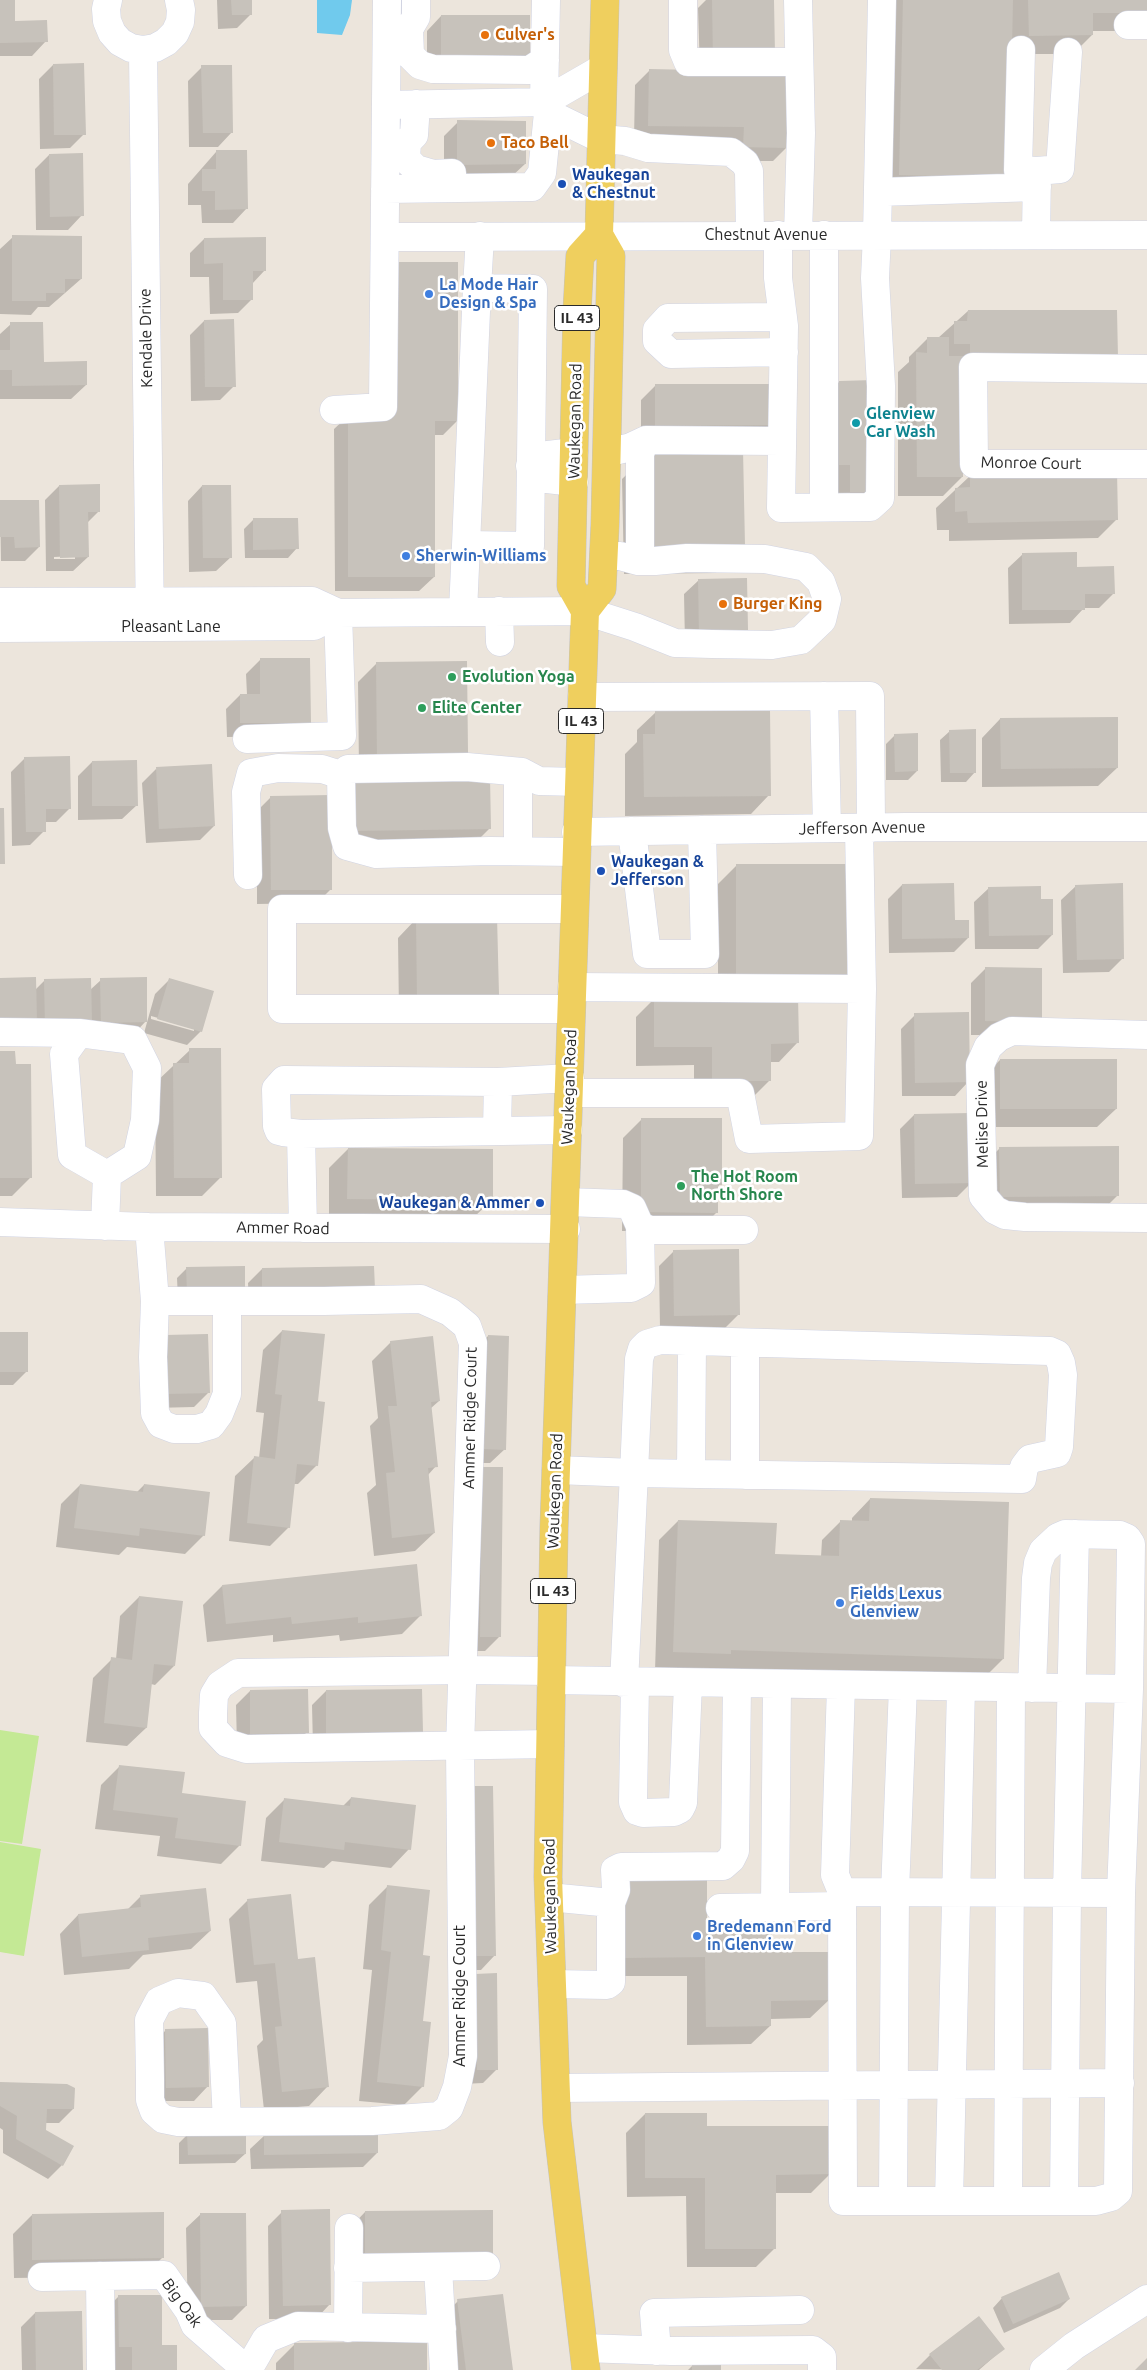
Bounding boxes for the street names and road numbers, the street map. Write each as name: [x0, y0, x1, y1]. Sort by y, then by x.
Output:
street label: Chestnut Avenue: [704, 225, 828, 245]
street label: Kendale Drive: [136, 288, 156, 388]
road number: IL 43: [554, 306, 600, 330]
street label: Waukegan Road: [564, 363, 586, 479]
street label: Monroe Court: [980, 453, 1082, 473]
street label: Pleasant Lane: [121, 617, 221, 637]
road number: IL 43: [558, 708, 604, 734]
street label: Jefferson Avenue: [798, 817, 926, 839]
street label: Waukegan Road: [557, 1029, 581, 1145]
street label: Melise Drive: [972, 1080, 992, 1168]
street label: Ammer Road: [236, 1218, 330, 1238]
street label: Ammer Ridge Court: [459, 1347, 481, 1489]
street label: Waukegan Road: [543, 1433, 567, 1549]
road number: IL 43: [530, 1578, 576, 1604]
street label: Waukegan Road: [539, 1838, 561, 1954]
street label: Ammer Ridge Court: [450, 1925, 470, 2067]
street label: Big Oak: [158, 2275, 206, 2331]

